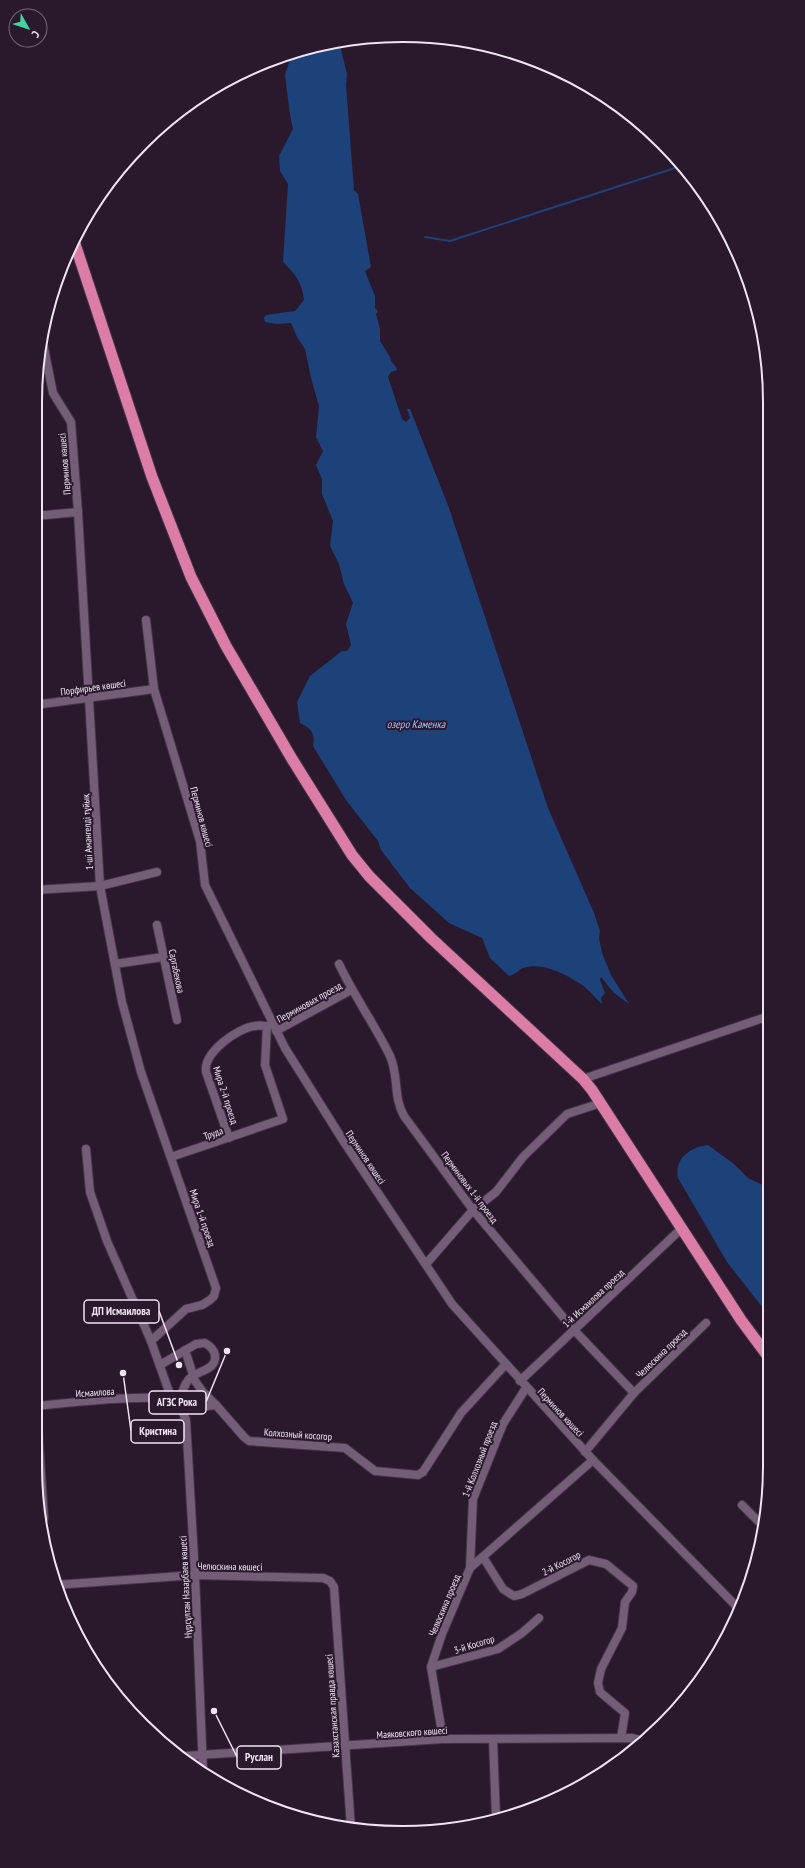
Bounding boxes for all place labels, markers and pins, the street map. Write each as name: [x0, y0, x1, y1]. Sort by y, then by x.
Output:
callout: ДП Исмаилова: [84, 1300, 159, 1323]
callout: АГЗС Рока: [149, 1391, 206, 1414]
callout: Кристина: [131, 1420, 184, 1443]
callout: Руслан: [237, 1746, 281, 1769]

